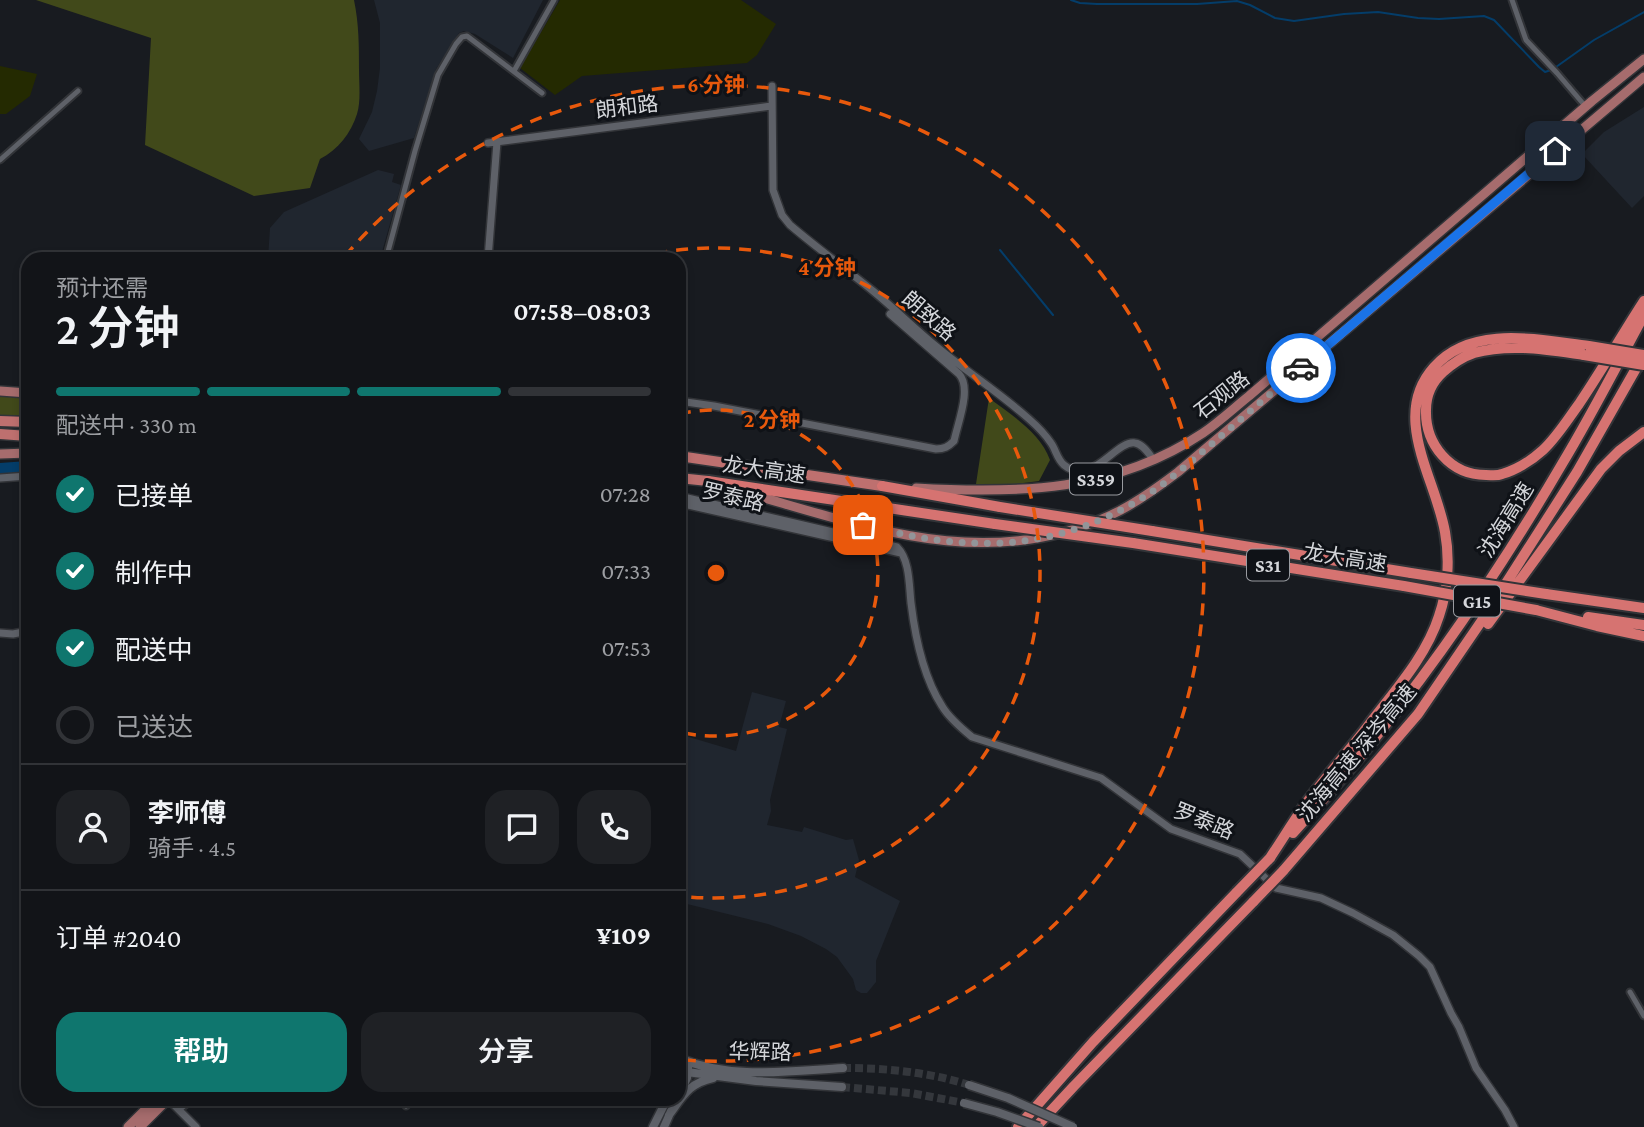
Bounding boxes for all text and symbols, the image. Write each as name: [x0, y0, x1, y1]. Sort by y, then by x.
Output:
text: 6 分钟: [687, 73, 745, 97]
street label: 朗和路: [594, 91, 660, 123]
pin: [1525, 121, 1585, 181]
icon: home: [1536, 132, 1574, 170]
text: 4 分钟: [798, 256, 856, 280]
text: 预计还需: [56, 275, 148, 301]
street label: 朗致路: [897, 286, 961, 346]
text: 07:58–08:03: [513, 297, 651, 326]
text: 2 分钟: [56, 303, 180, 354]
courier: [1266, 333, 1336, 403]
icon: car: [1282, 349, 1320, 387]
street label: 石观路: [1190, 366, 1254, 424]
text: 2 分钟: [744, 408, 800, 432]
text: 配送中 · 330 m: [56, 412, 197, 438]
street label: 龙大高速: [721, 452, 807, 488]
road number: S359: [1070, 464, 1122, 494]
icon: check: [56, 475, 94, 513]
street label: 罗泰路: [700, 478, 766, 516]
street label: 沈海高速: [1474, 478, 1538, 562]
text: 07:28: [600, 481, 651, 507]
text: 已接单: [115, 482, 193, 511]
pin: [833, 495, 893, 555]
icon: bag: [844, 506, 882, 544]
street label: 龙大高速: [1302, 540, 1388, 576]
road number: S31: [1247, 550, 1289, 580]
icon: check: [56, 552, 94, 590]
text: 07:33: [601, 558, 651, 584]
text: 制作中: [115, 559, 193, 588]
centre of rings: [704, 561, 728, 585]
road number: G15: [1454, 586, 1500, 616]
icon: check: [56, 629, 94, 667]
text: 07:53: [602, 635, 651, 661]
text: 配送中: [115, 636, 193, 665]
street label: 沈海高速 深岑高速: [1293, 679, 1421, 827]
text: 已送达: [115, 713, 193, 742]
button: person: [56, 790, 130, 864]
button: chat: [485, 790, 559, 864]
button: phone: [577, 790, 651, 864]
street label: 罗泰路: [1170, 798, 1238, 844]
text: 李师傅: [148, 799, 226, 828]
text: 骑手 · 4.5: [148, 835, 236, 861]
text: ¥109: [596, 921, 651, 950]
text: 订单 #2040: [56, 924, 181, 953]
button: 帮助: [56, 1012, 347, 1092]
button: 分享: [361, 1012, 651, 1092]
street label: 华辉路: [728, 1039, 792, 1065]

